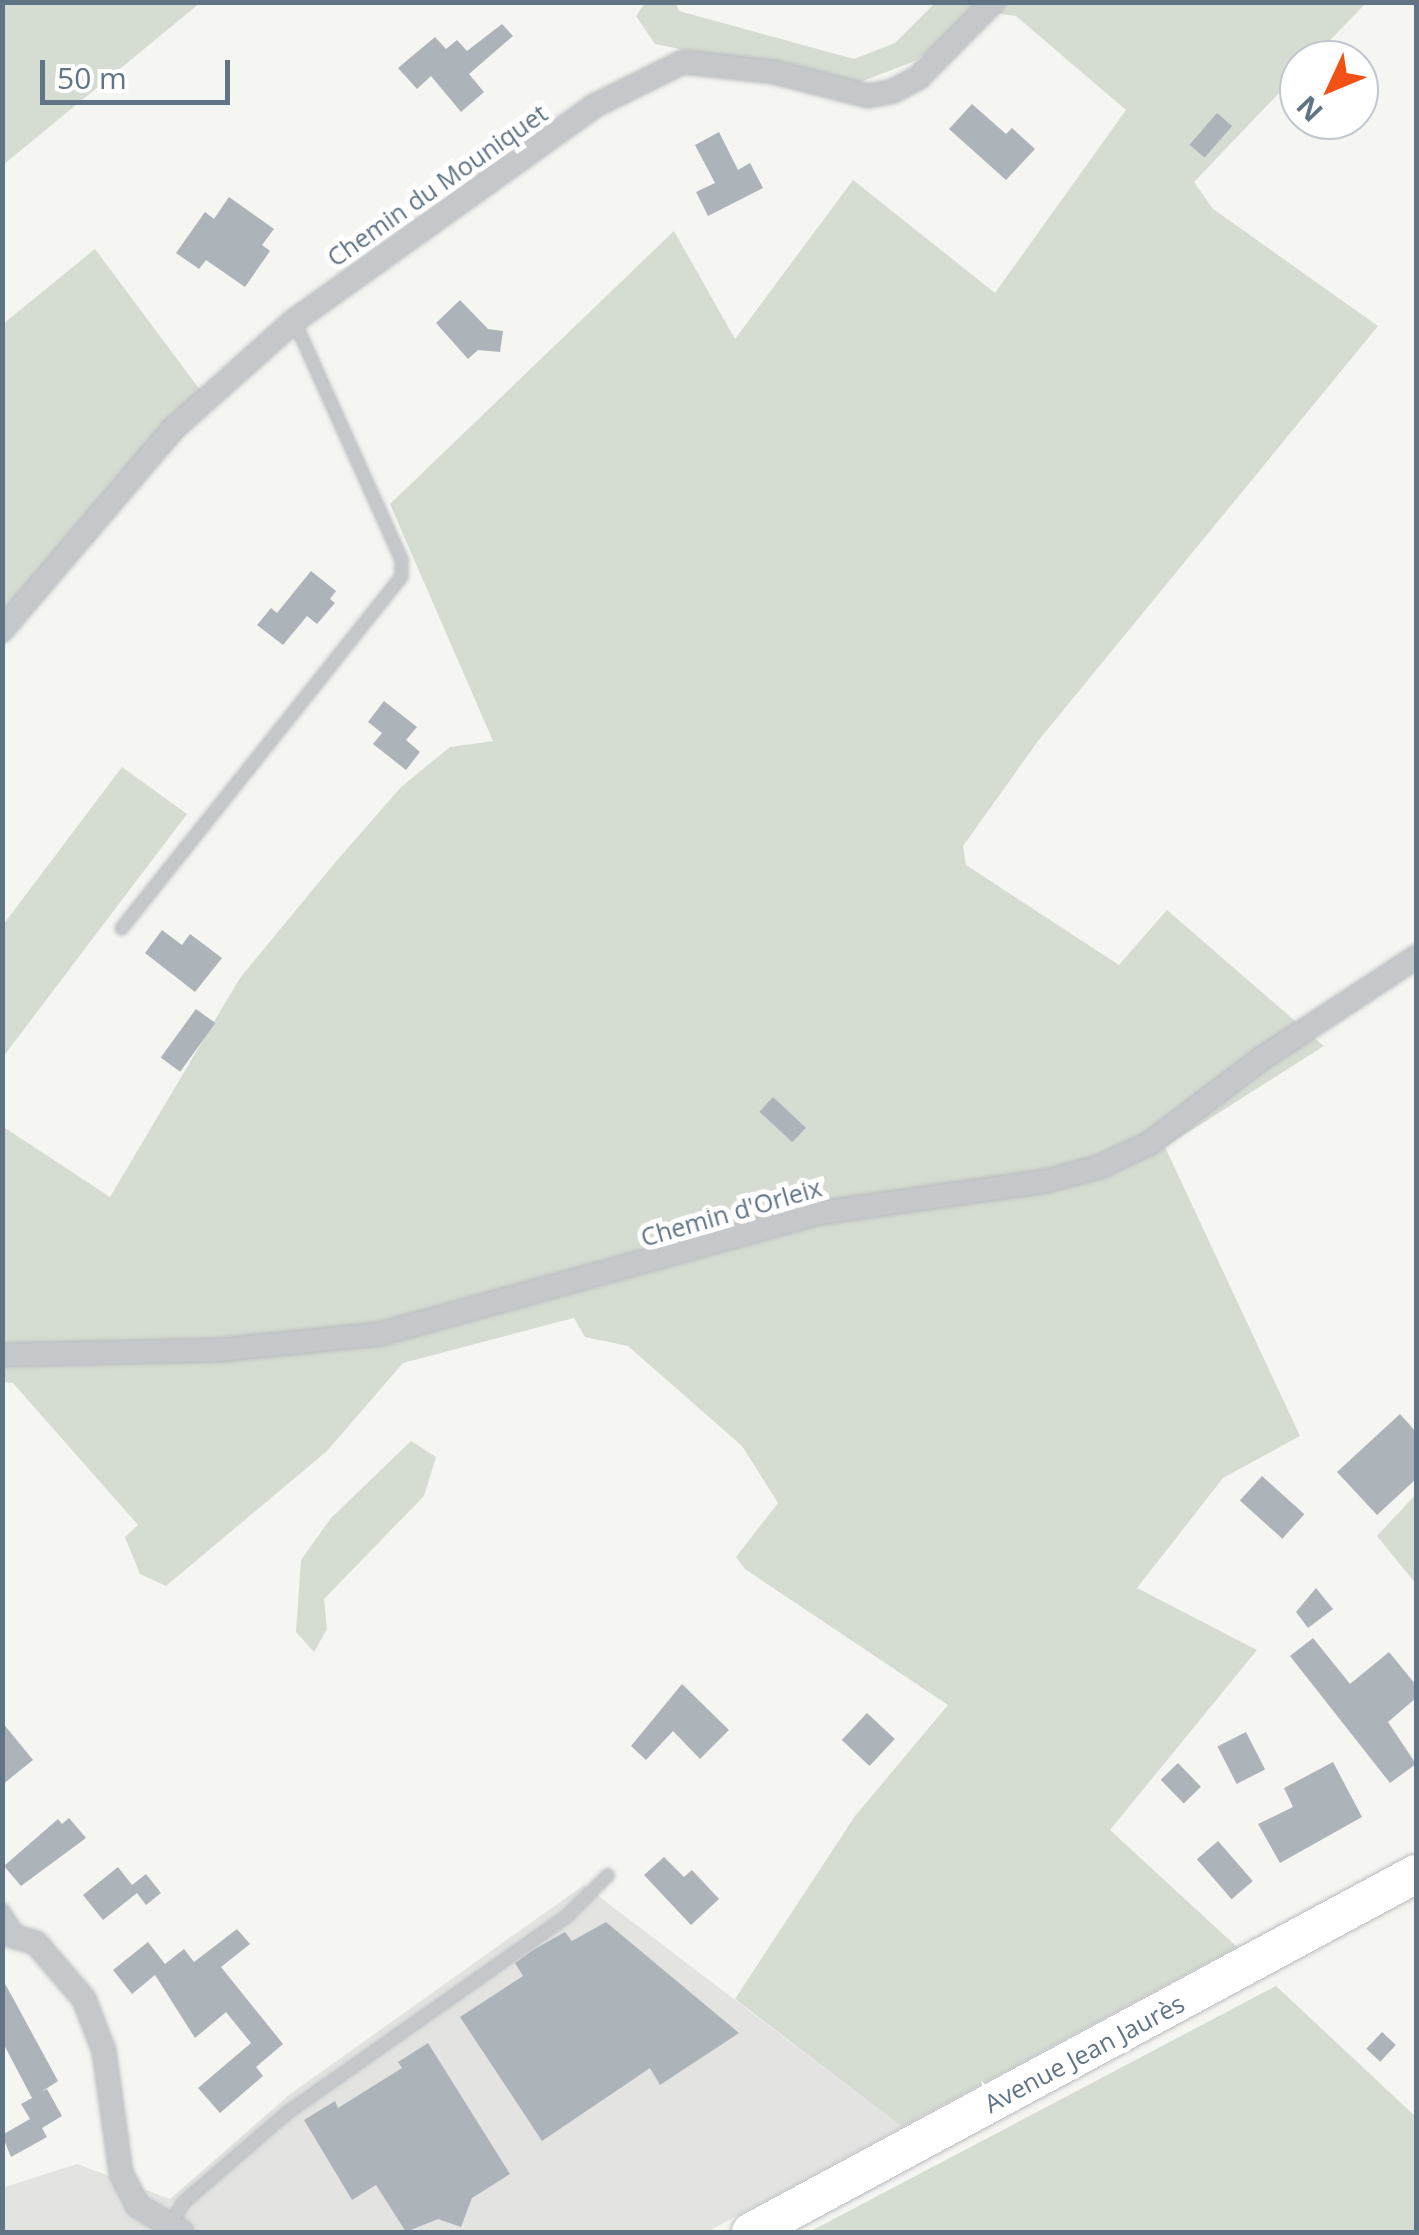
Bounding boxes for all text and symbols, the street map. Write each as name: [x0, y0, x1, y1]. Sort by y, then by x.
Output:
scale bar: [45, 40, 235, 102]
north arrow: [1279, 40, 1379, 140]
text: 50 m: [57, 57, 127, 98]
text: N: [1287, 88, 1330, 131]
street label: Chemin du Mouniquet: [321, 98, 553, 272]
street label: Chemin d'Orleix: [637, 1172, 825, 1252]
street label: Avenue Jean Jaurès: [979, 1988, 1189, 2118]

